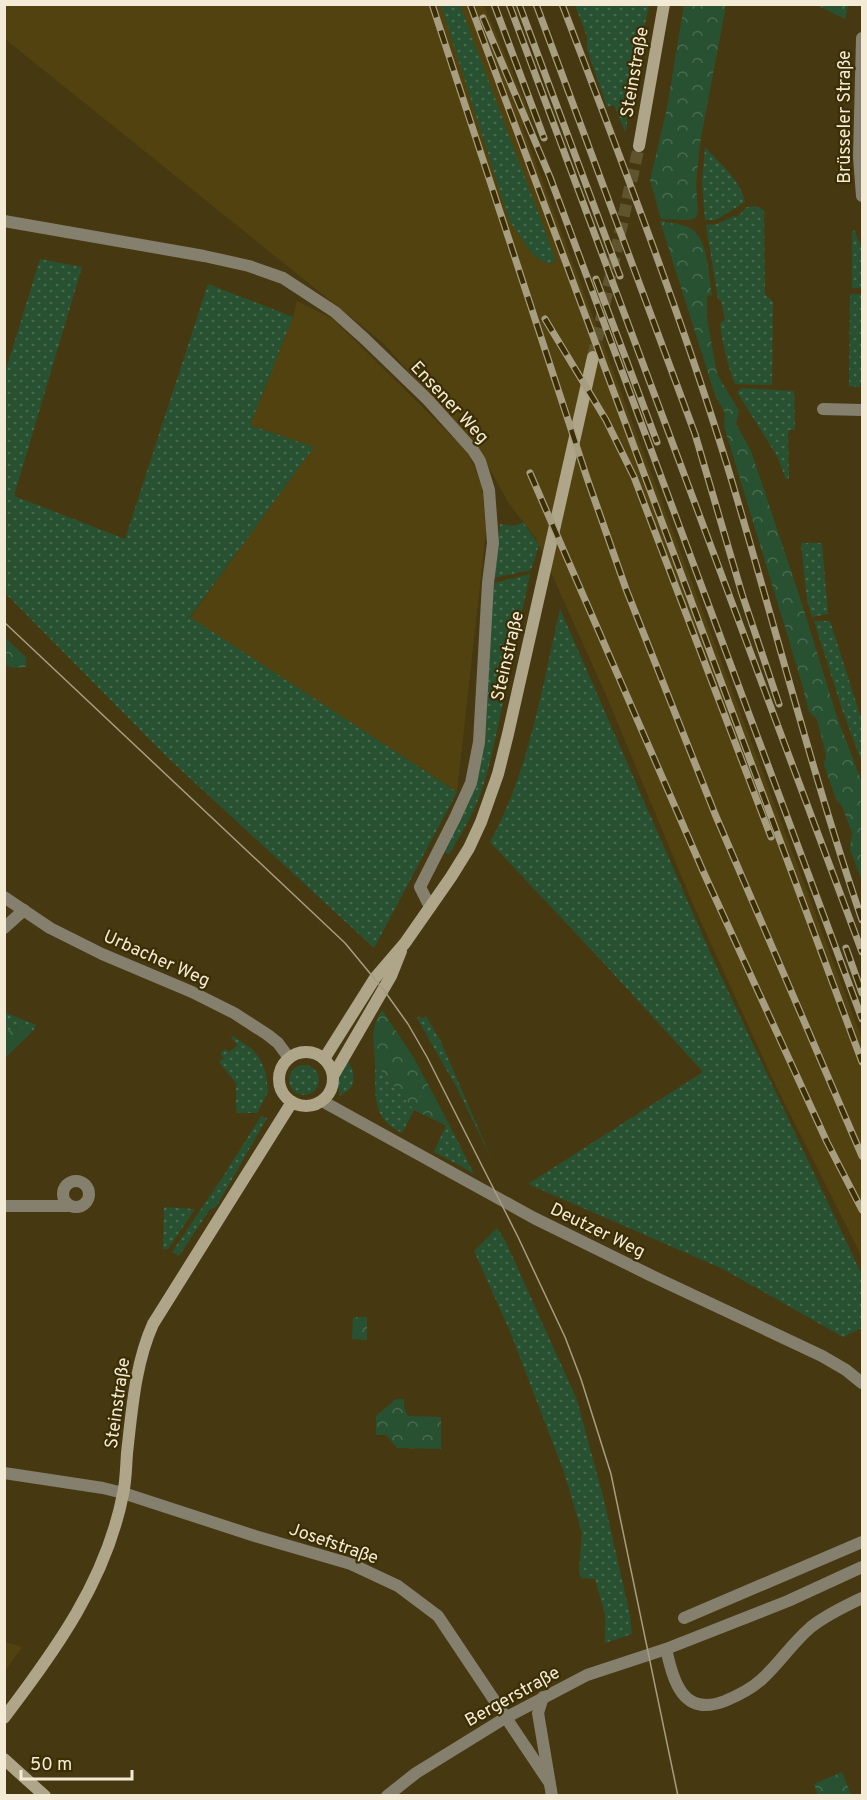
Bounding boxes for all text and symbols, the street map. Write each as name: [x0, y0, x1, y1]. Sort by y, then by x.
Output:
street label: Steinstraße: [616, 25, 655, 119]
street label: Brüsseler Straße: [834, 50, 857, 184]
street label: Ensener Weg: [405, 357, 493, 449]
street label: Steinstraße: [487, 609, 530, 704]
street label: Urbacher Weg: [99, 926, 213, 993]
street label: Deutzer Weg: [546, 1198, 649, 1264]
street label: Steinstraße: [101, 1356, 136, 1450]
street label: Josefstraße: [286, 1518, 381, 1570]
street label: Bergerstraße: [461, 1662, 564, 1733]
scale bar: [21, 1743, 132, 1781]
text: 50 m: [30, 1754, 72, 1777]

